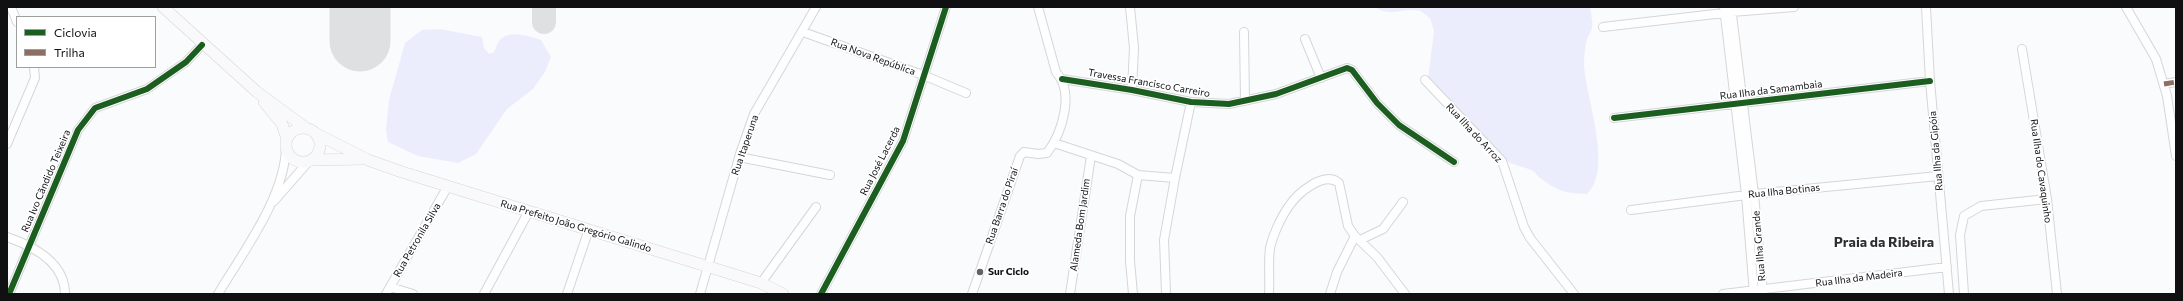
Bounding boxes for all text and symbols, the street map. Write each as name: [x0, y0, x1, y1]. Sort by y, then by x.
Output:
legend: [16, 16, 156, 68]
text: Ciclovia: [54, 25, 97, 39]
street label: Rua Nova República: [829, 36, 917, 78]
text: Trilha: [54, 45, 85, 59]
street label: Travessa Francisco Carreiro: [1087, 66, 1211, 100]
street label: Rua Ilha da Samambaia: [1719, 78, 1823, 102]
street label: Rua Ilha do Arroz: [1443, 101, 1505, 165]
street label: Rua Ilha da Gipóia: [1927, 111, 1945, 191]
street label: Rua Itaperuna: [729, 113, 761, 177]
street label: Rua Ilha do Cavaquinho: [2028, 118, 2054, 224]
street label: Rua José Lacerda: [857, 124, 903, 198]
street label: Rua Ivo Cãndido Teixeira: [19, 128, 73, 234]
street label: Rua Barra do Piraí: [983, 166, 1021, 246]
street label: Alameda Bom Jardim: [1068, 178, 1092, 272]
street label: Rua Ilha Botinas: [1748, 181, 1820, 201]
street label: Rua Prefeito João Gregório Galindo: [499, 197, 653, 255]
street label: Rua Petronila Silva: [391, 201, 443, 279]
street label: Rua Ilha Grande: [1750, 210, 1768, 282]
district label: Praia da Ribeira: [1834, 234, 1934, 250]
place label: Sur Ciclo: [988, 266, 1029, 278]
marker: Sur Ciclo: [975, 267, 985, 277]
street label: Rua Ilha da Madeira: [1815, 267, 1903, 289]

